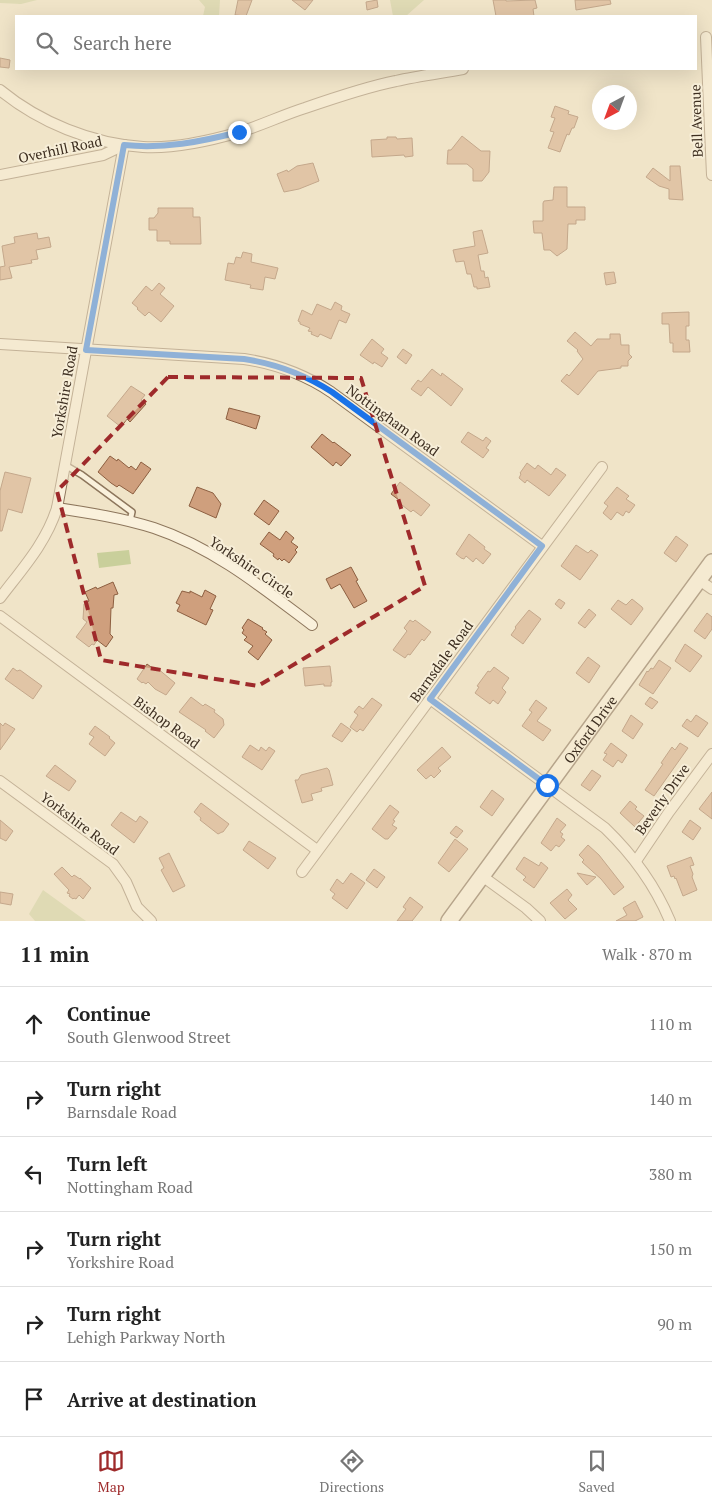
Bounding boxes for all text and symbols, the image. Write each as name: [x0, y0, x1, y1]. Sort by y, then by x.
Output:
search box: [15, 15, 697, 70]
icon: search: [33, 29, 61, 57]
text: Search here: [73, 30, 172, 55]
street label: Bell Avenue: [685, 84, 707, 158]
north arrow: [592, 85, 637, 130]
route end: [228, 121, 251, 144]
street label: Overhill Road: [16, 131, 104, 167]
street label: Yorkshire Road: [47, 344, 82, 440]
street label: Nottingham Road: [343, 380, 443, 460]
street label: Yorkshire Circle: [206, 532, 298, 602]
street label: Barnsdale Road: [405, 616, 477, 705]
street label: Oxford Drive: [558, 691, 621, 767]
street label: Bishop Road: [130, 692, 204, 753]
street label: Beverly Drive: [630, 760, 694, 838]
route start: [536, 774, 559, 797]
street label: Yorkshire Road: [37, 787, 123, 859]
text: 11 min: [20, 940, 89, 968]
text: Walk · 870 m: [602, 943, 692, 965]
text: Continue: [67, 1001, 151, 1026]
icon: ahead: [20, 1010, 48, 1038]
text: 110 m: [649, 1013, 692, 1035]
text: South Glenwood Street: [67, 1026, 231, 1048]
text: Turn right: [67, 1076, 161, 1101]
icon: right: [20, 1085, 48, 1113]
text: 140 m: [649, 1088, 692, 1110]
text: Barnsdale Road: [67, 1101, 177, 1123]
text: Turn left: [67, 1151, 148, 1176]
icon: left: [20, 1160, 48, 1188]
text: 380 m: [649, 1163, 692, 1185]
text: Nottingham Road: [67, 1176, 193, 1198]
text: Turn right: [67, 1226, 161, 1251]
icon: right: [20, 1235, 48, 1263]
text: 150 m: [649, 1238, 692, 1260]
text: Yorkshire Road: [67, 1251, 174, 1273]
text: Turn right: [67, 1301, 161, 1326]
icon: right: [20, 1310, 48, 1338]
text: 90 m: [657, 1313, 692, 1335]
text: Lehigh Parkway North: [67, 1326, 225, 1348]
icon: arrive: [20, 1385, 48, 1413]
text: Arrive at destination: [67, 1387, 256, 1412]
tab: Map: [97, 1447, 125, 1496]
tab: Directions: [320, 1447, 384, 1496]
tab: Saved: [579, 1447, 615, 1496]

